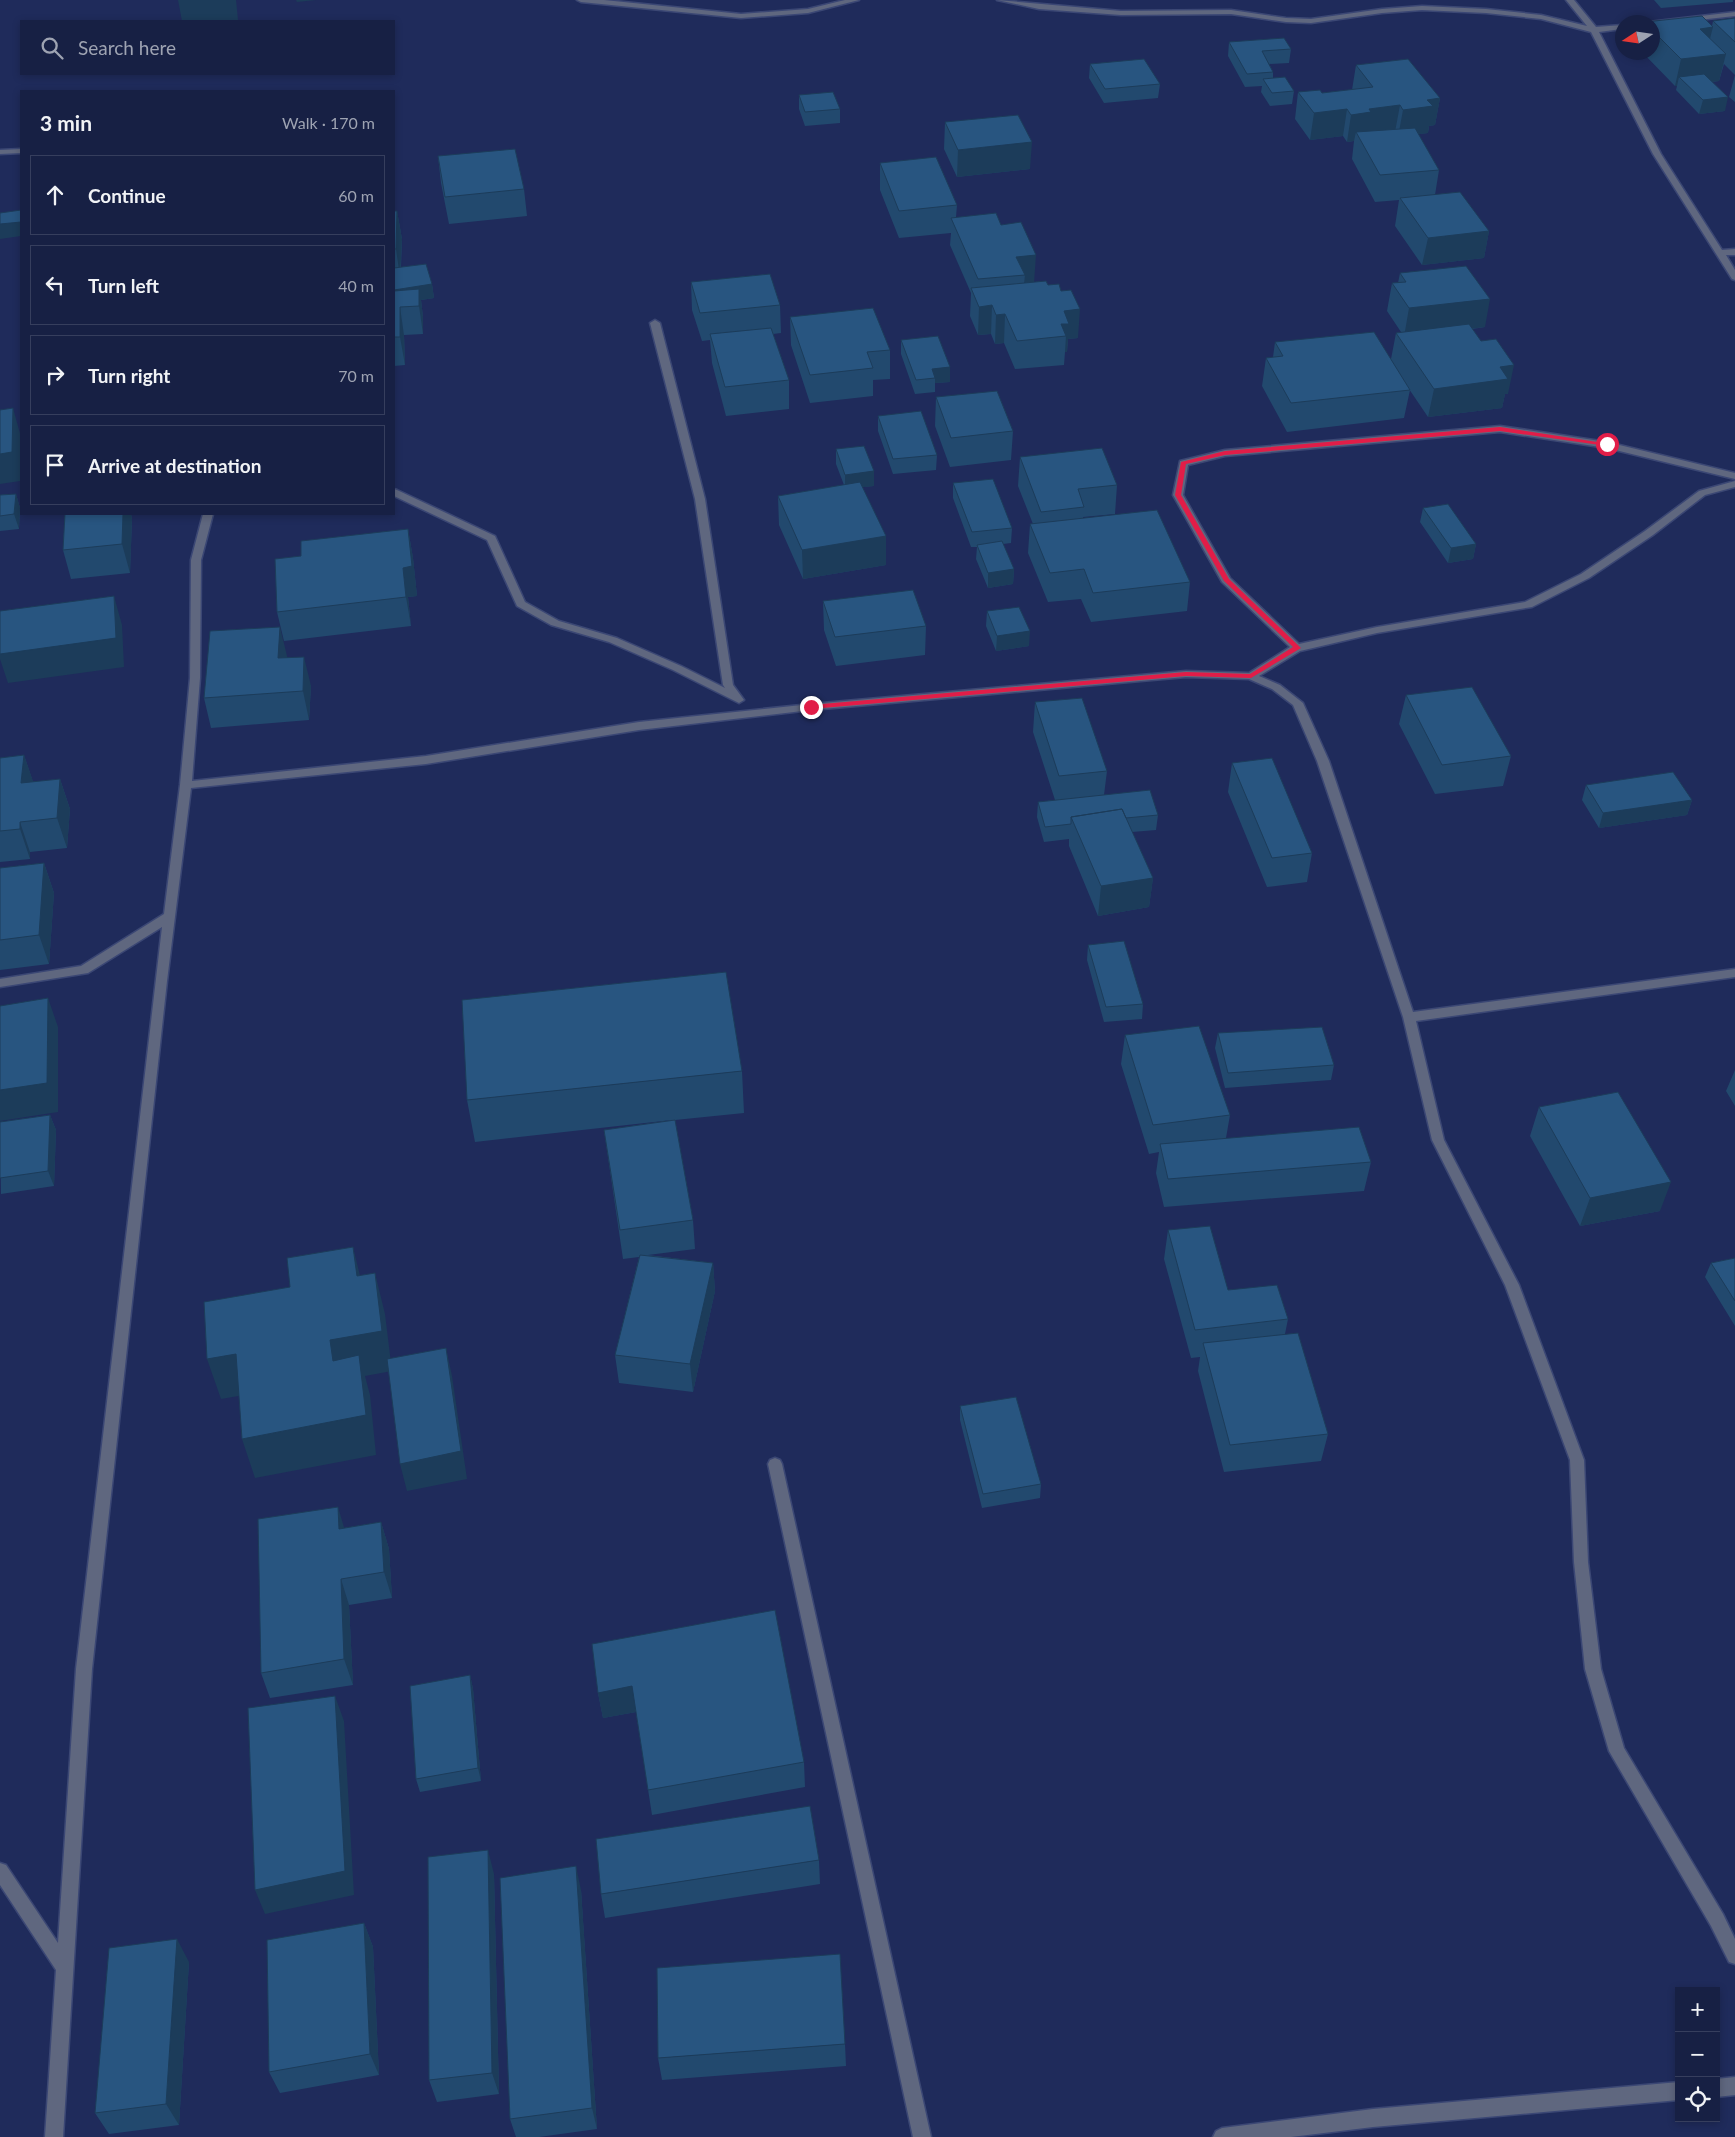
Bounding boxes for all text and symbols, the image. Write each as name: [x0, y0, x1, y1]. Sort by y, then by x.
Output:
north arrow: [1615, 15, 1660, 60]
search box: [20, 20, 395, 75]
icon: search: [38, 34, 66, 62]
text: Search here: [78, 36, 176, 59]
text: 3 min: [40, 110, 92, 135]
text: Walk · 170 m: [282, 113, 375, 132]
icon: ahead: [41, 181, 69, 209]
text: Continue: [88, 184, 166, 207]
text: 60 m: [338, 186, 374, 205]
icon: left: [41, 271, 69, 299]
text: Turn left: [88, 274, 159, 297]
text: 40 m: [338, 276, 374, 295]
icon: right: [41, 361, 69, 389]
text: Turn right: [88, 364, 170, 387]
text: 70 m: [338, 366, 374, 385]
route start: [1596, 433, 1619, 456]
icon: arrive: [41, 451, 69, 479]
text: Arrive at destination: [88, 454, 261, 477]
route end: [800, 696, 823, 719]
map controls: [1675, 1987, 1720, 2122]
button: +: [1675, 1987, 1720, 2032]
button: −: [1675, 2032, 1720, 2077]
button: locate: [1675, 2077, 1720, 2122]

